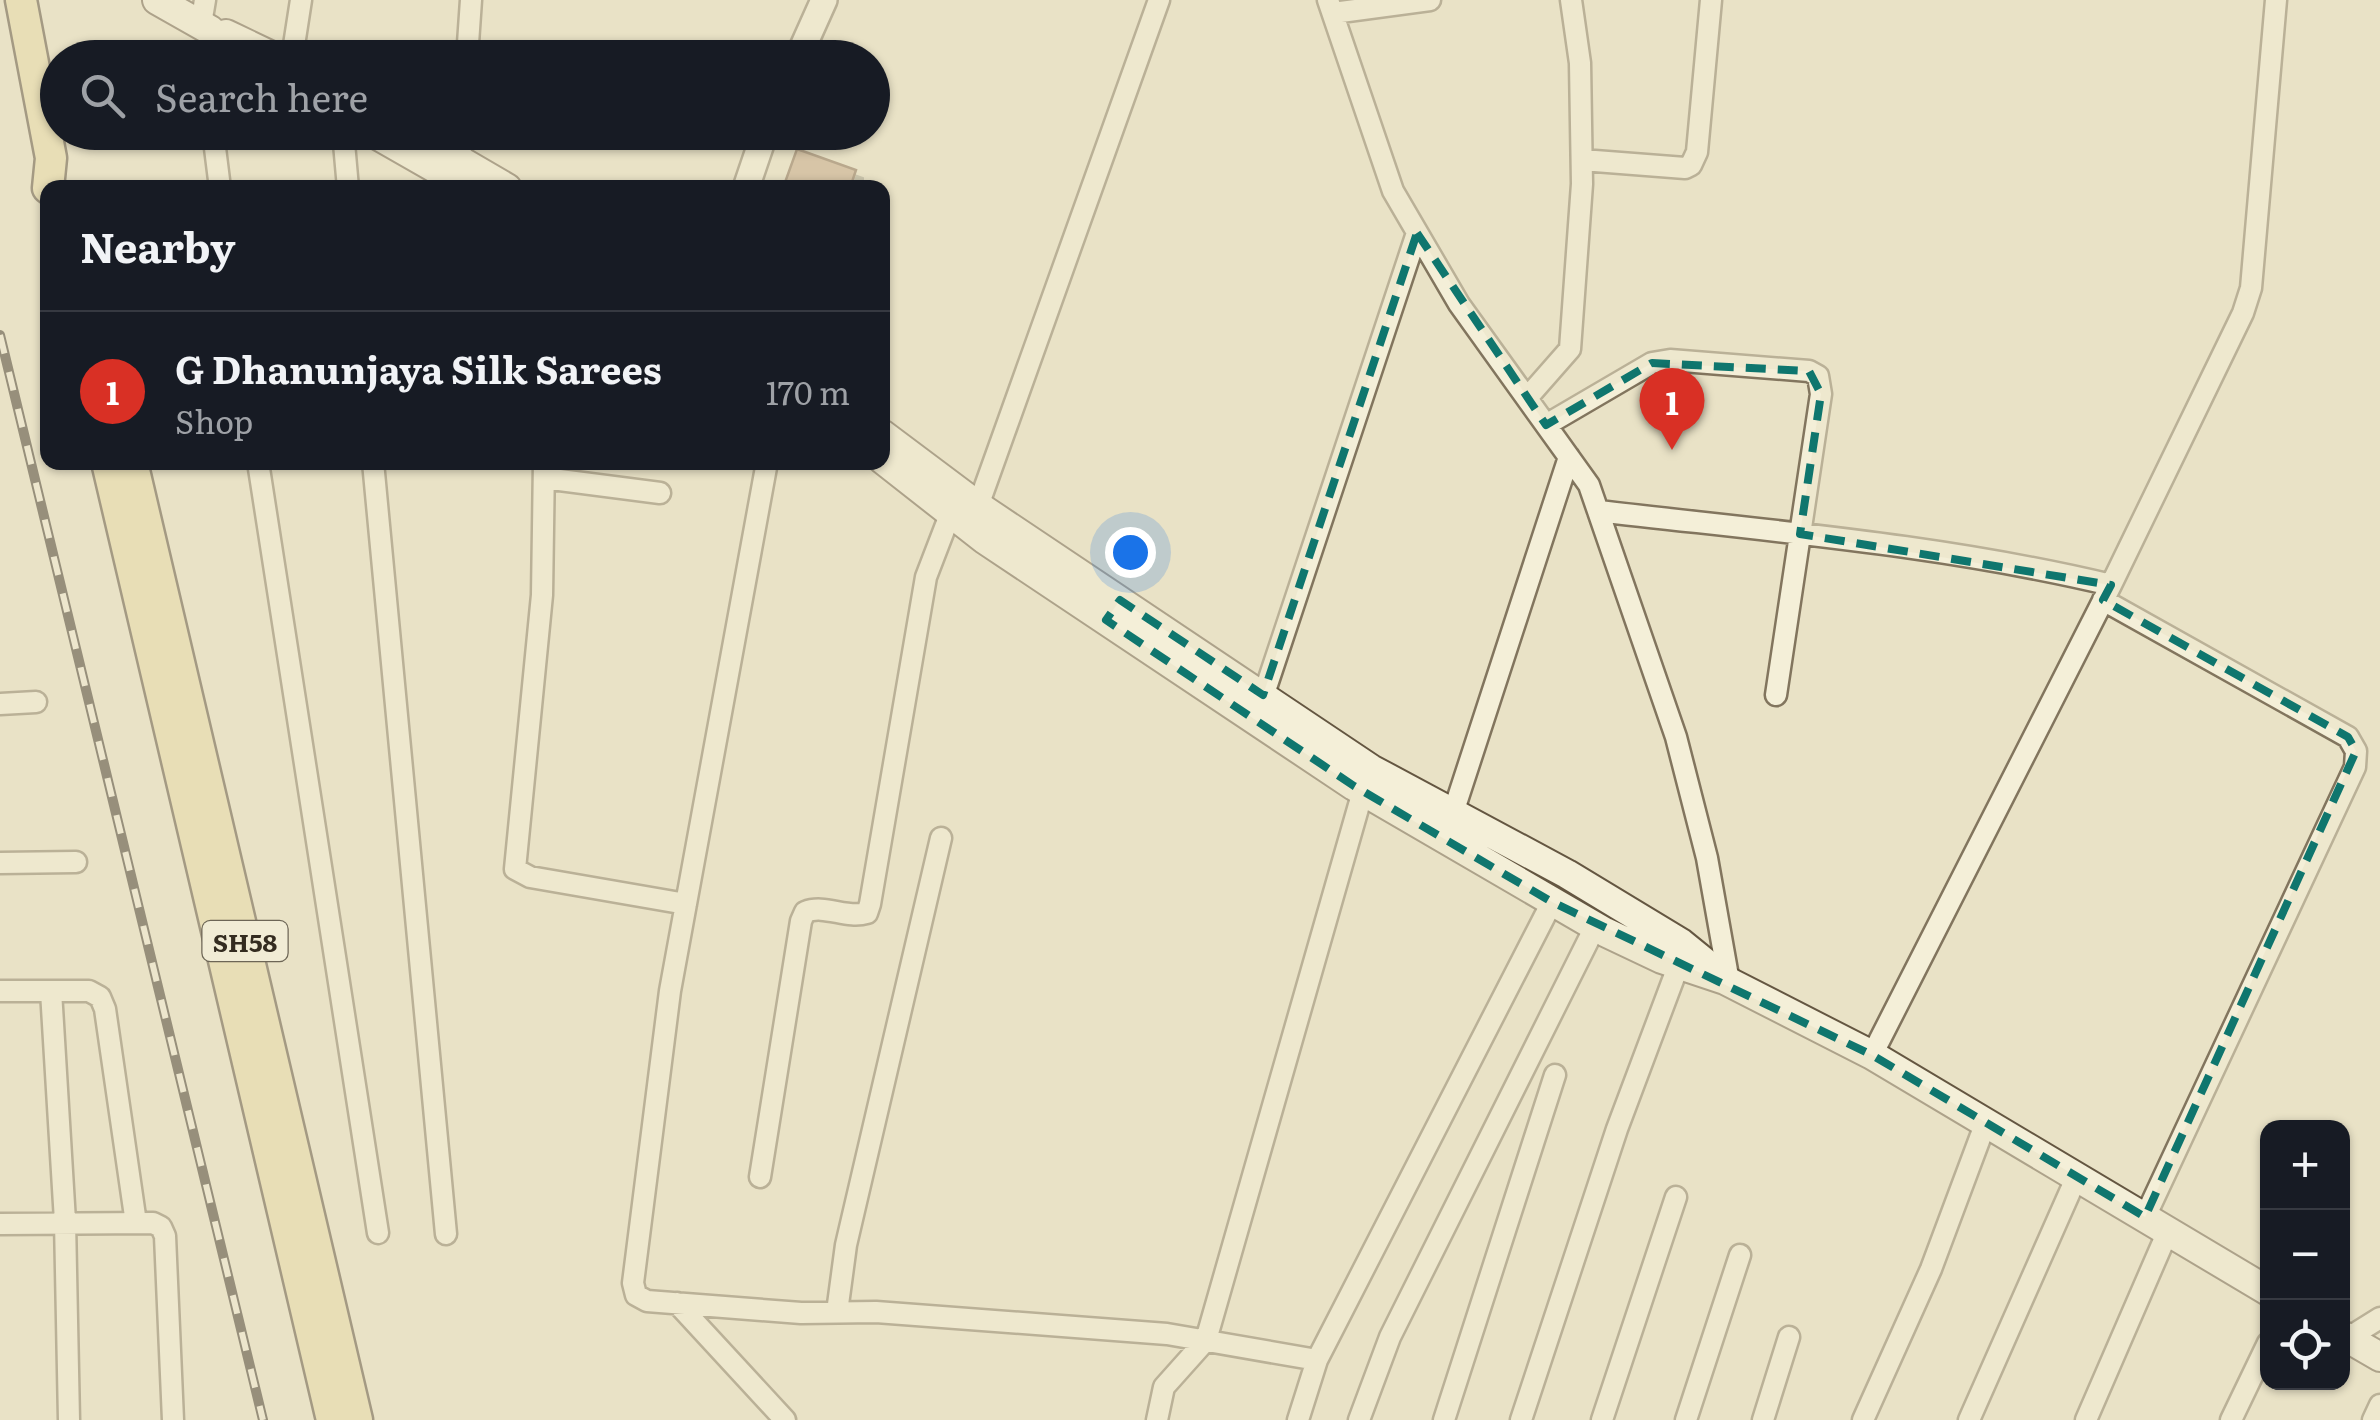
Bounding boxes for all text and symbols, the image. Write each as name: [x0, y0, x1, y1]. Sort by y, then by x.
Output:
search box: [40, 40, 890, 150]
text: Search here: [155, 67, 368, 124]
icon: search: [75, 68, 130, 123]
text: Nearby: [80, 214, 236, 276]
text: G Dhanunjaya Silk Sarees: [175, 339, 662, 396]
text: 1: [106, 367, 119, 415]
text: 170 m: [766, 367, 850, 415]
pin: 1: [1640, 368, 1704, 450]
text: Shop: [175, 396, 253, 444]
your location: [1105, 527, 1156, 578]
road number: SH58: [202, 921, 288, 961]
map controls: [2260, 1120, 2350, 1390]
button: +: [2260, 1120, 2350, 1210]
button: −: [2260, 1210, 2350, 1300]
button: locate: [2260, 1300, 2350, 1390]

